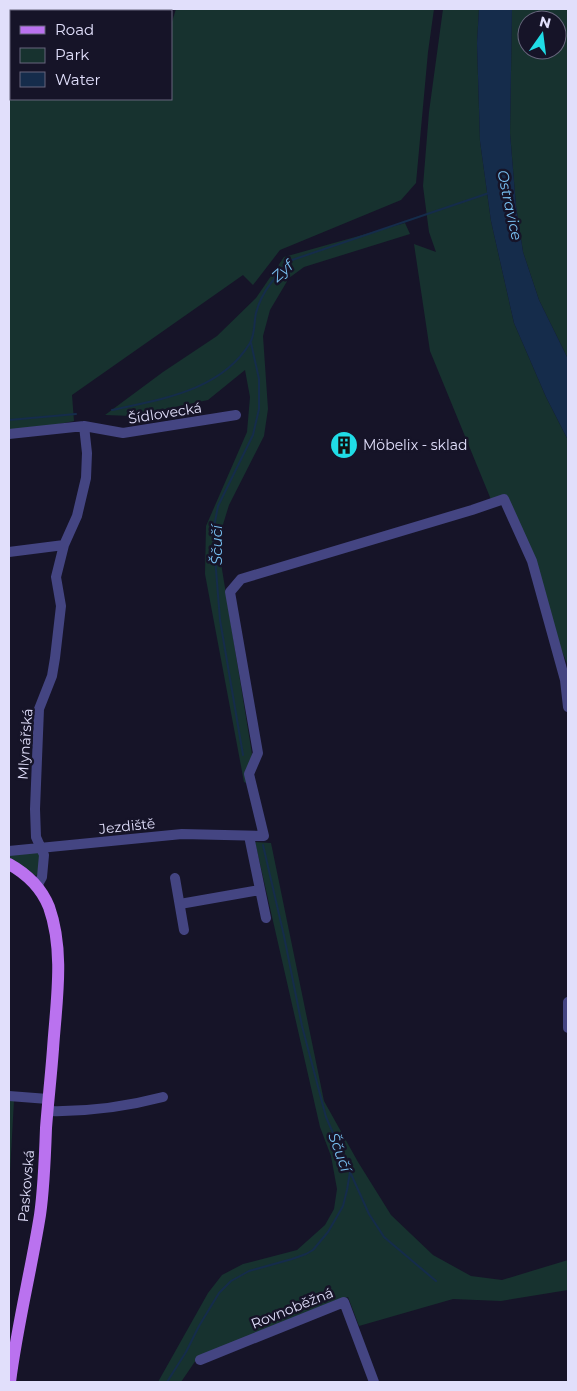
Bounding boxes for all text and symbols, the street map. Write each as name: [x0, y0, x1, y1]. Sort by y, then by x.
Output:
legend: [10, 10, 172, 100]
north arrow: [517, 10, 567, 60]
text: N: [537, 12, 553, 32]
text: Road: [55, 20, 94, 39]
text: Park: [55, 45, 89, 64]
text: Water: [55, 70, 101, 89]
water label: Ostravice: [493, 168, 527, 242]
water label: Zyf: [266, 255, 298, 286]
street label: Šídlovecká: [127, 398, 203, 428]
building icon: Möbelix - sklad: [329, 430, 359, 460]
place label: Möbelix - sklad: [363, 436, 468, 454]
water label: Ščučí: [207, 523, 226, 565]
street label: Mlynářská: [14, 708, 36, 780]
street label: Jezdiště: [97, 814, 156, 838]
water label: Ščučí: [324, 1130, 356, 1176]
street label: Paskovská: [14, 1149, 38, 1223]
street label: Rovnoběžná: [248, 1283, 336, 1333]

